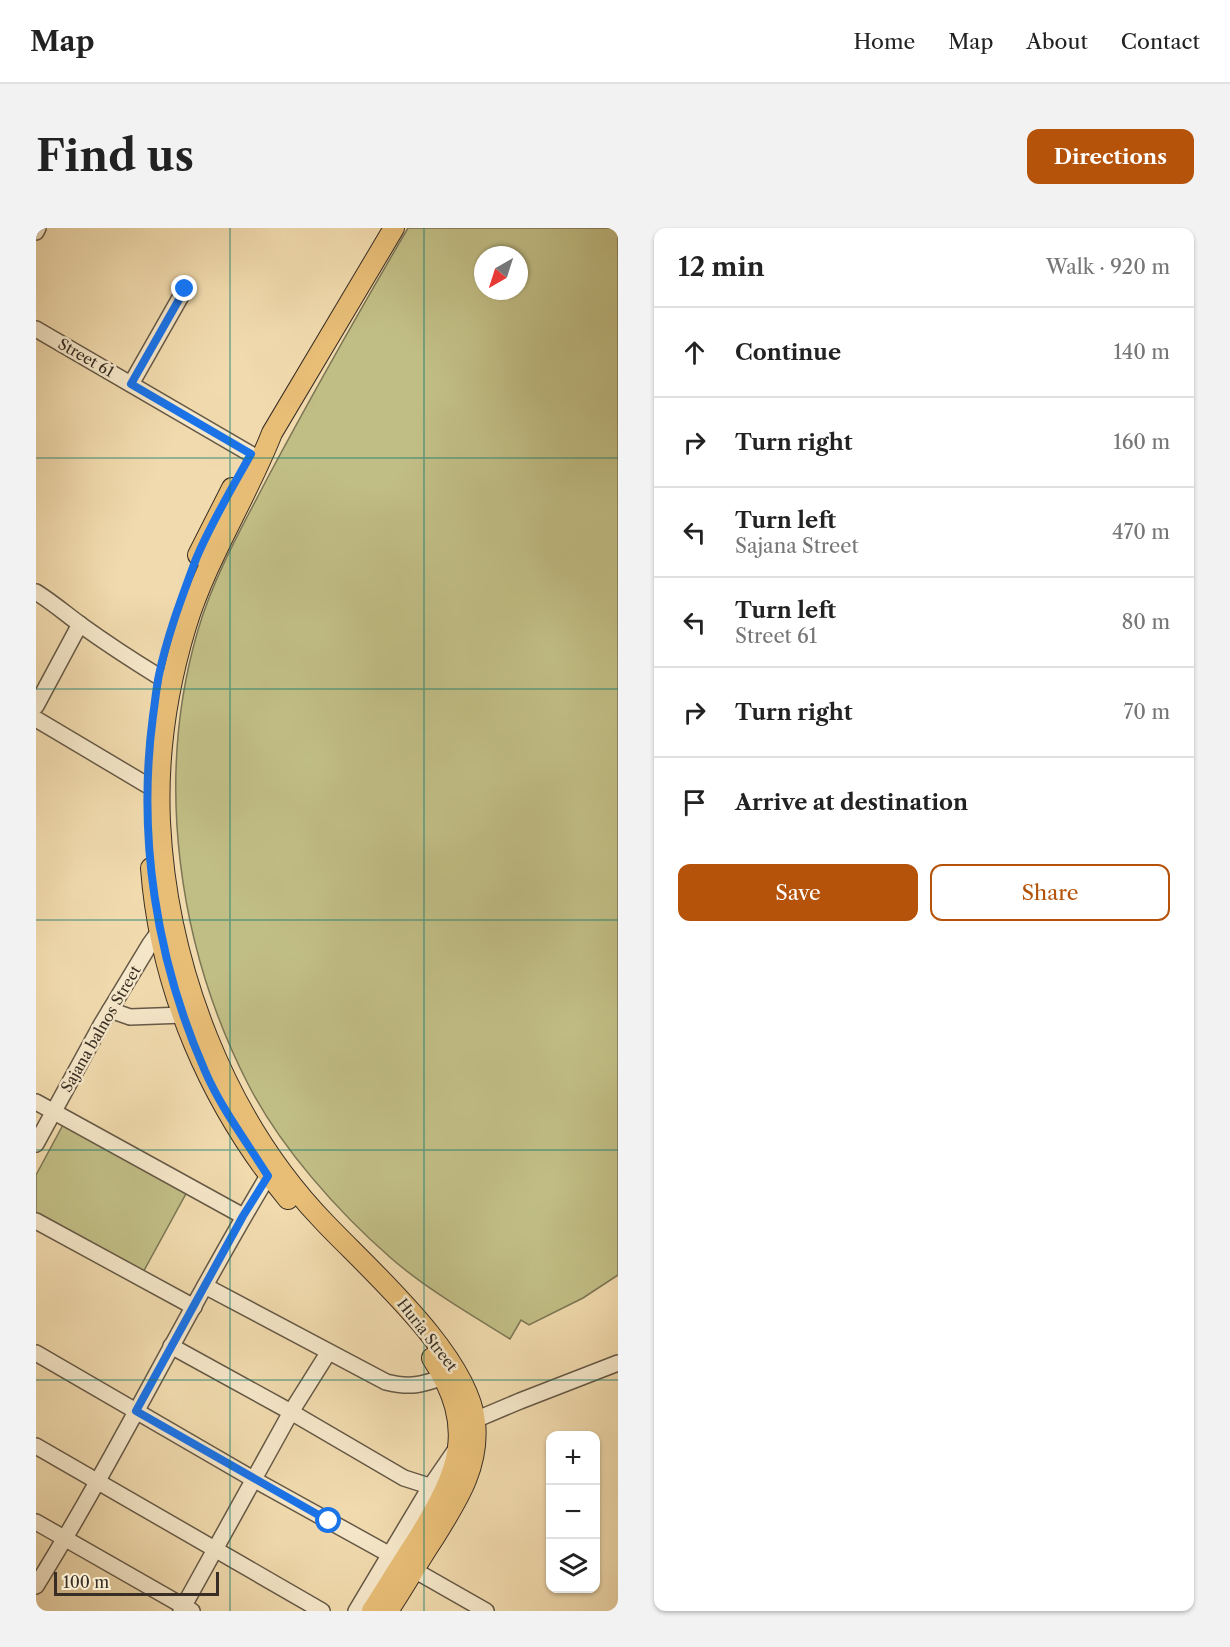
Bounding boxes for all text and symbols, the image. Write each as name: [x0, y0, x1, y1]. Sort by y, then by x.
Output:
text: Map: [30, 24, 94, 58]
text: Home: [854, 29, 915, 54]
text: Map: [948, 29, 993, 54]
text: About: [1026, 29, 1088, 54]
text: Contact: [1121, 29, 1200, 54]
button: Directions: [1027, 129, 1194, 184]
text: Find us: [36, 130, 194, 182]
north arrow: [474, 246, 528, 300]
text: 12 min: [678, 251, 765, 283]
text: Walk · 920 m: [1046, 255, 1170, 279]
route end: [171, 275, 197, 301]
street label: Street 61: [55, 334, 118, 382]
icon: ahead: [678, 336, 711, 369]
text: Continue: [735, 339, 841, 366]
text: 140 m: [1113, 340, 1170, 364]
icon: right: [678, 426, 711, 459]
text: Turn right: [735, 429, 853, 456]
text: 160 m: [1113, 430, 1170, 454]
text: Turn left: [735, 507, 836, 534]
icon: left: [678, 516, 711, 549]
text: 470 m: [1112, 520, 1170, 544]
text: Sajana Street: [735, 534, 859, 558]
text: Turn left: [735, 597, 836, 624]
icon: left: [678, 606, 711, 639]
text: 80 m: [1122, 610, 1170, 634]
text: Street 61: [735, 624, 817, 648]
icon: right: [678, 696, 711, 729]
text: Turn right: [735, 699, 853, 726]
text: 70 m: [1124, 700, 1170, 724]
icon: arrive: [678, 786, 711, 819]
text: Arrive at destination: [735, 789, 968, 816]
button: Save: [678, 864, 918, 921]
button: Share: [930, 864, 1170, 921]
street label: Sajana balnos Street: [57, 961, 145, 1095]
street label: Huria Street: [393, 1295, 462, 1375]
map controls: [546, 1431, 600, 1593]
button: +: [546, 1431, 600, 1485]
button: −: [546, 1485, 600, 1539]
route start: [315, 1507, 341, 1533]
button: layers: [546, 1539, 600, 1593]
scale bar: [54, 1569, 219, 1596]
text: 100 m: [63, 1572, 109, 1592]

